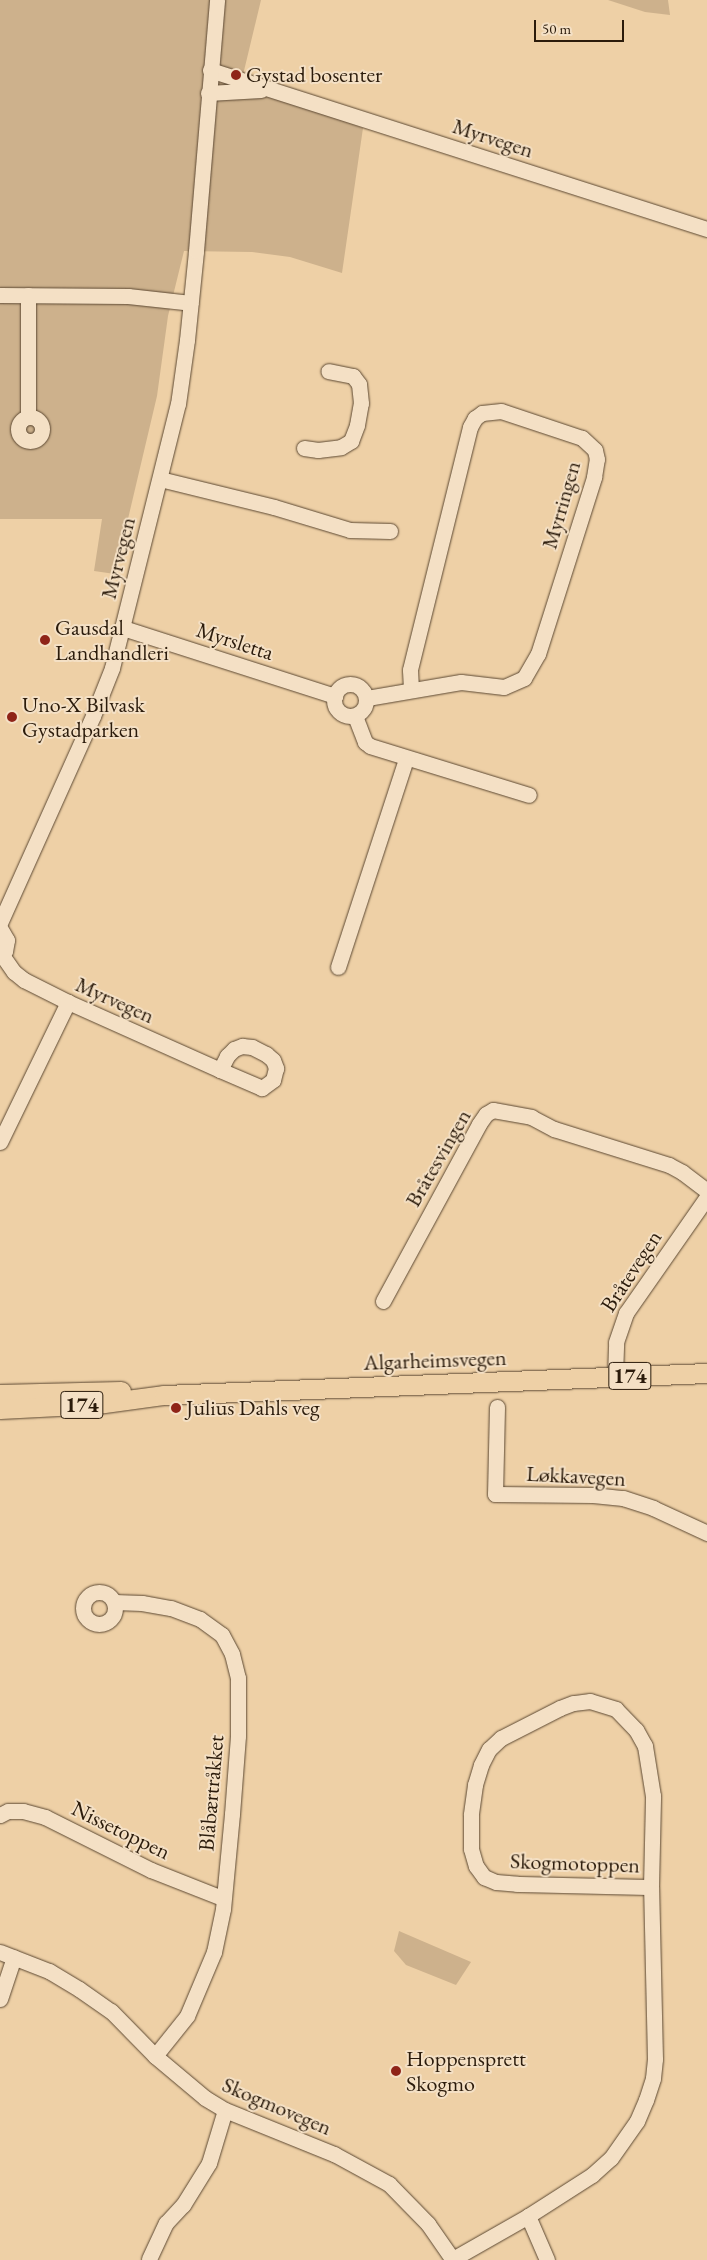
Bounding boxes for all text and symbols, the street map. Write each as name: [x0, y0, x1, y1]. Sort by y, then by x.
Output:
scale bar: [537, 10, 627, 42]
text: 50 m: [542, 19, 571, 38]
place label: Gystad bosenter: [246, 62, 382, 88]
marker: Gystad bosenter: [230, 69, 242, 81]
street label: Myrvegen: [449, 113, 537, 163]
street label: Myrringen: [536, 458, 586, 552]
street label: Myrvegen: [95, 514, 141, 602]
place label: Gausdal Landhandleri: [55, 614, 169, 666]
street label: Myrsletta: [193, 616, 277, 666]
marker: Gausdal Landhandleri: [39, 634, 51, 646]
place label: Uno-X Bilvask Gystadparken: [22, 691, 145, 742]
marker: Uno-X Bilvask Gystadparken: [6, 711, 18, 723]
street label: Myrvegen: [72, 971, 158, 1029]
street label: Bråtesvingen: [400, 1105, 476, 1211]
street label: Bråtevegen: [595, 1225, 667, 1317]
street label: Algarheimsvegen: [363, 1344, 507, 1376]
road number: 174: [608, 1358, 652, 1394]
road number: 174: [59, 1386, 104, 1424]
place label: Julius Dahls veg: [186, 1395, 320, 1421]
marker: Julius Dahls veg: [170, 1402, 182, 1414]
street label: Løkkavegen: [526, 1460, 626, 1492]
street label: Blåbærtråkket: [193, 1734, 229, 1852]
street label: Nissetoppen: [67, 1795, 175, 1865]
street label: Skogmotoppen: [510, 1848, 640, 1878]
place label: Hoppensprett Skogmo: [406, 2045, 526, 2096]
marker: Hoppensprett Skogmo: [390, 2065, 402, 2077]
street label: Skogmovegen: [218, 2071, 336, 2141]

